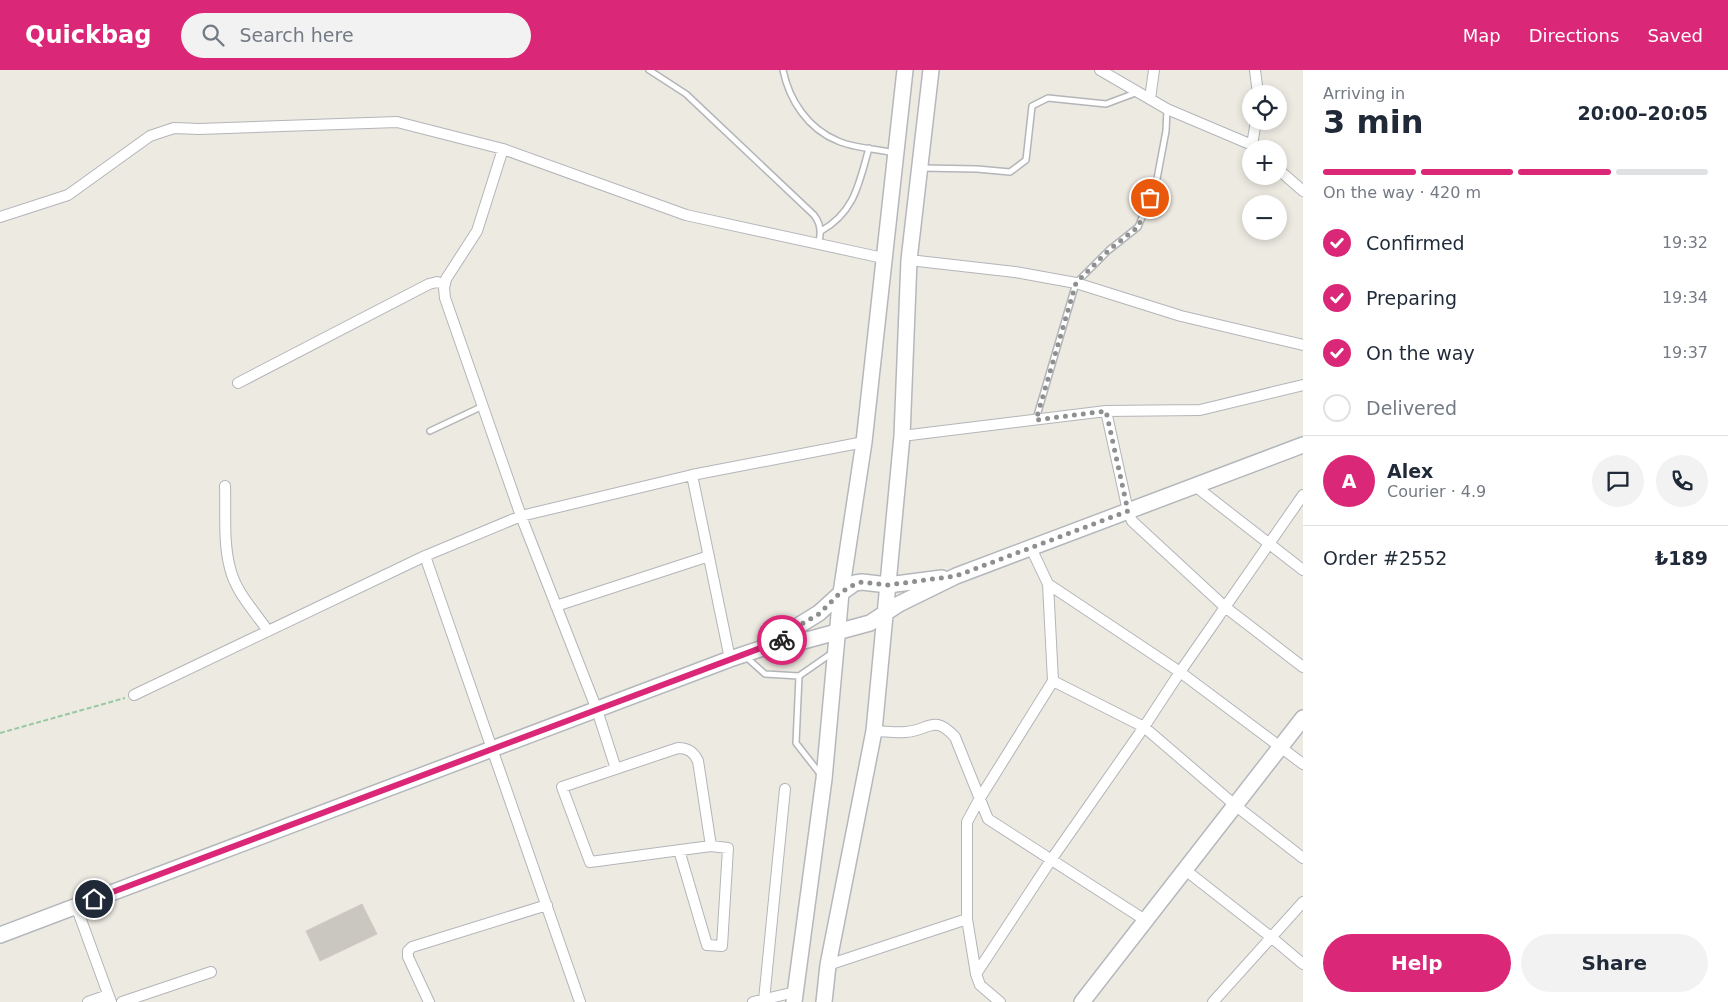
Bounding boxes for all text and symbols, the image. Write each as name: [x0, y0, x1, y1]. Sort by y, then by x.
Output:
search box: [181, 13, 531, 58]
text: Quickbag: [25, 21, 151, 49]
icon: search: [199, 21, 227, 49]
text: Search here: [239, 24, 354, 46]
text: Map: [1463, 25, 1501, 46]
text: Directions: [1529, 25, 1619, 46]
text: Saved: [1647, 25, 1703, 46]
text: Arriving in: [1323, 84, 1405, 103]
map controls: [1242, 85, 1287, 240]
button: locate: [1242, 85, 1287, 130]
text: 20:00–20:05: [1578, 102, 1708, 124]
text: 3 min: [1323, 103, 1424, 141]
button: +: [1242, 140, 1287, 185]
pin: [1129, 177, 1171, 219]
text: On the way · 420 m: [1323, 183, 1481, 202]
icon: bag: [1136, 184, 1164, 212]
button: −: [1242, 195, 1287, 240]
icon: check: [1323, 229, 1351, 257]
text: Confirmed: [1366, 232, 1465, 254]
text: 19:32: [1662, 233, 1708, 252]
icon: check: [1323, 284, 1351, 312]
text: Preparing: [1366, 287, 1457, 309]
text: 19:34: [1662, 288, 1708, 307]
icon: check: [1323, 339, 1351, 367]
text: On the way: [1366, 342, 1475, 364]
text: 19:37: [1662, 343, 1708, 362]
text: Delivered: [1366, 397, 1457, 419]
button: chat: [1592, 455, 1644, 507]
button: phone: [1656, 455, 1708, 507]
text: Alex: [1387, 460, 1433, 482]
text: A: [1342, 470, 1356, 492]
text: Courier · 4.9: [1387, 482, 1486, 501]
text: Order #2552: [1323, 547, 1447, 569]
text: ₺189: [1655, 547, 1708, 569]
courier: [757, 615, 807, 665]
icon: bike: [768, 626, 796, 654]
pin: [73, 878, 115, 920]
icon: home: [80, 885, 108, 913]
button: Help: [1323, 934, 1511, 992]
button: Share: [1521, 934, 1708, 992]

